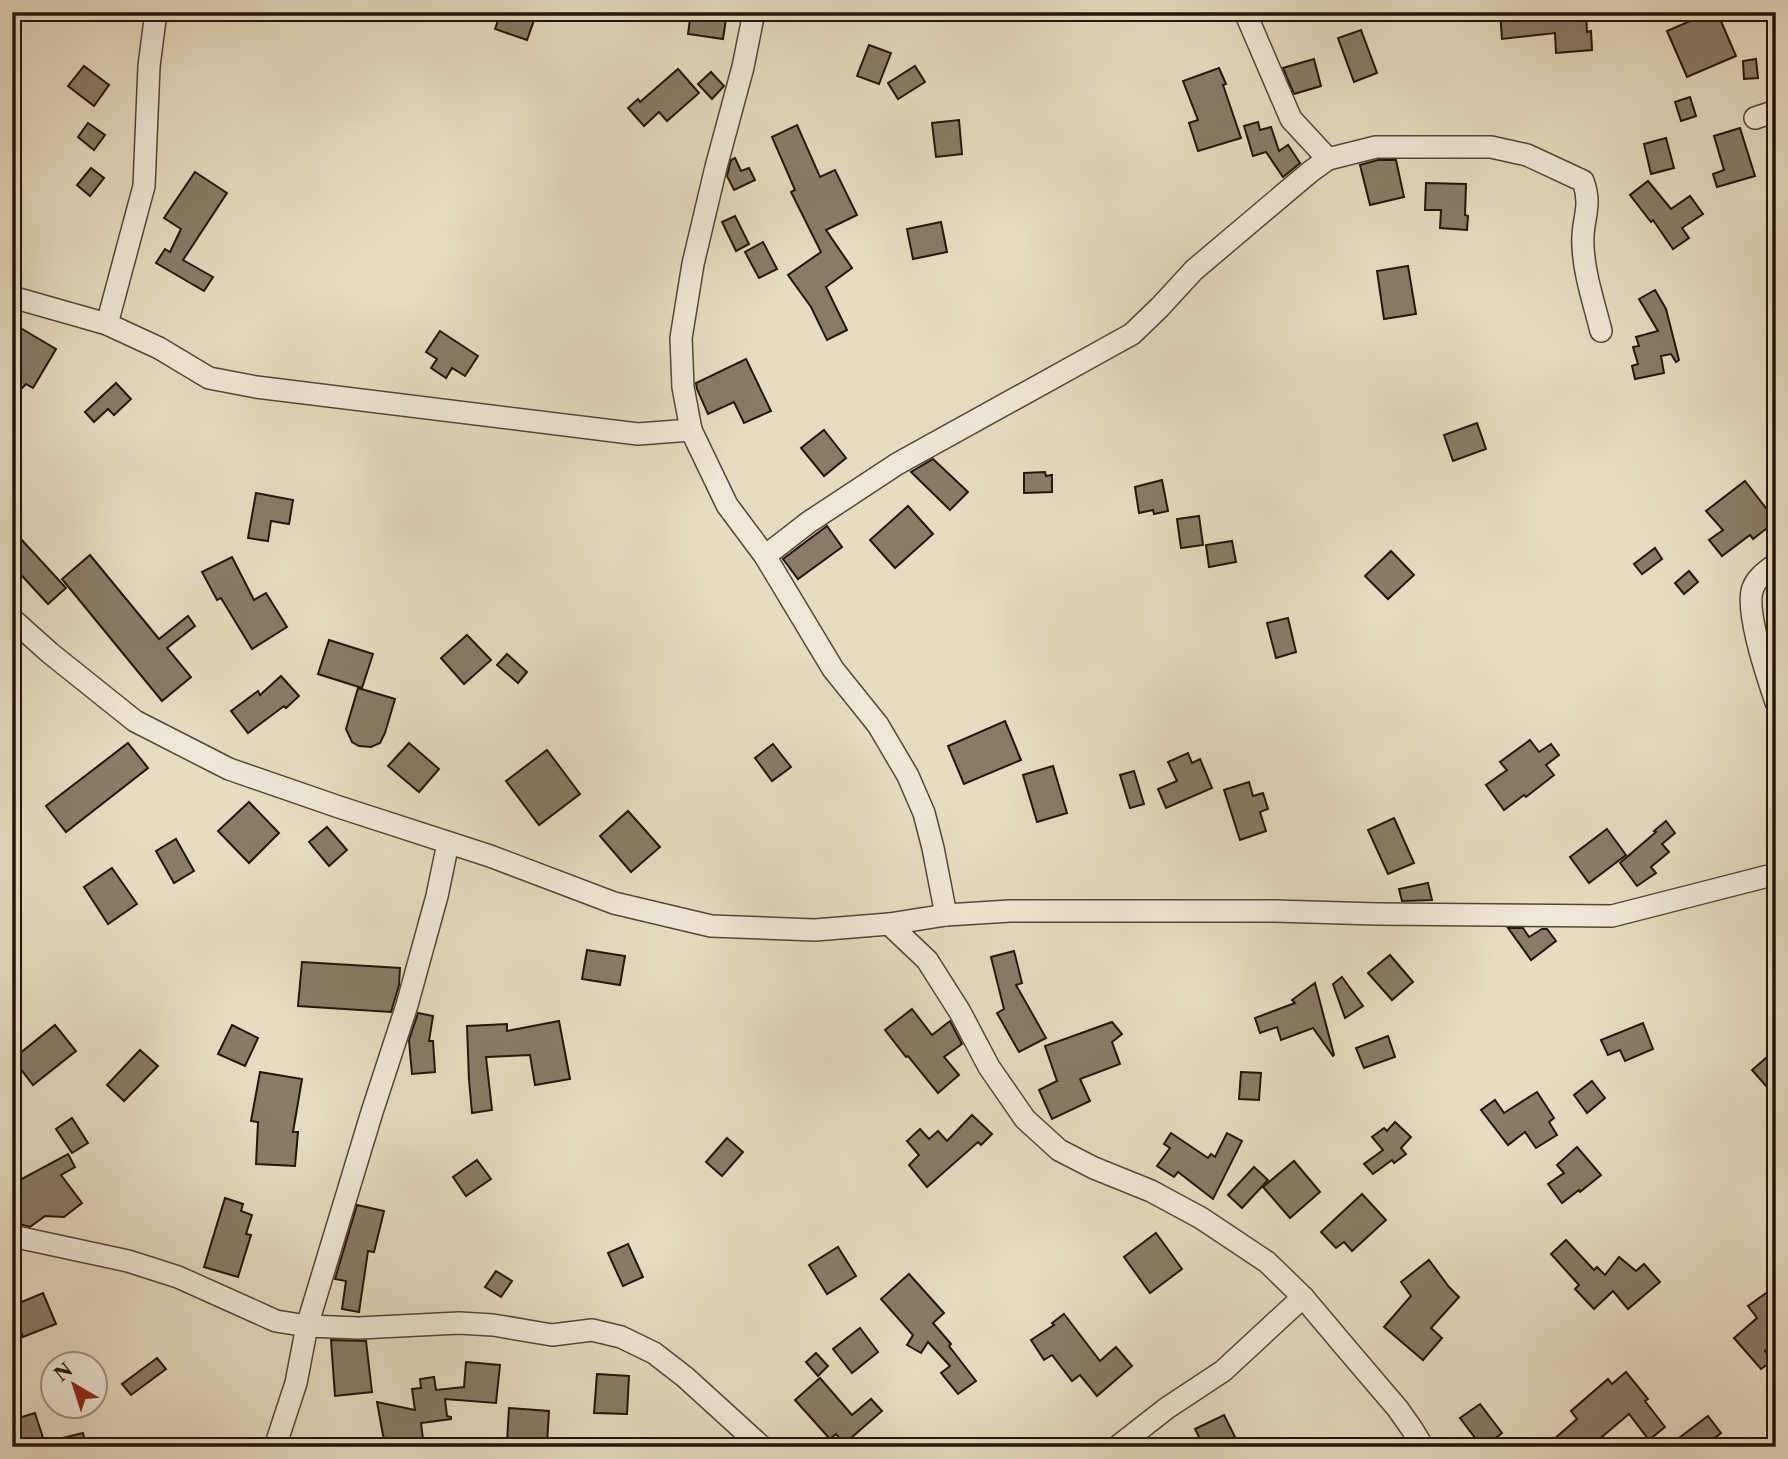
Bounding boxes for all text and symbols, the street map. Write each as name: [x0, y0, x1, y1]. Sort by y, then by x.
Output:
north arrow: [38, 1350, 108, 1420]
text: N: [50, 1358, 77, 1386]

